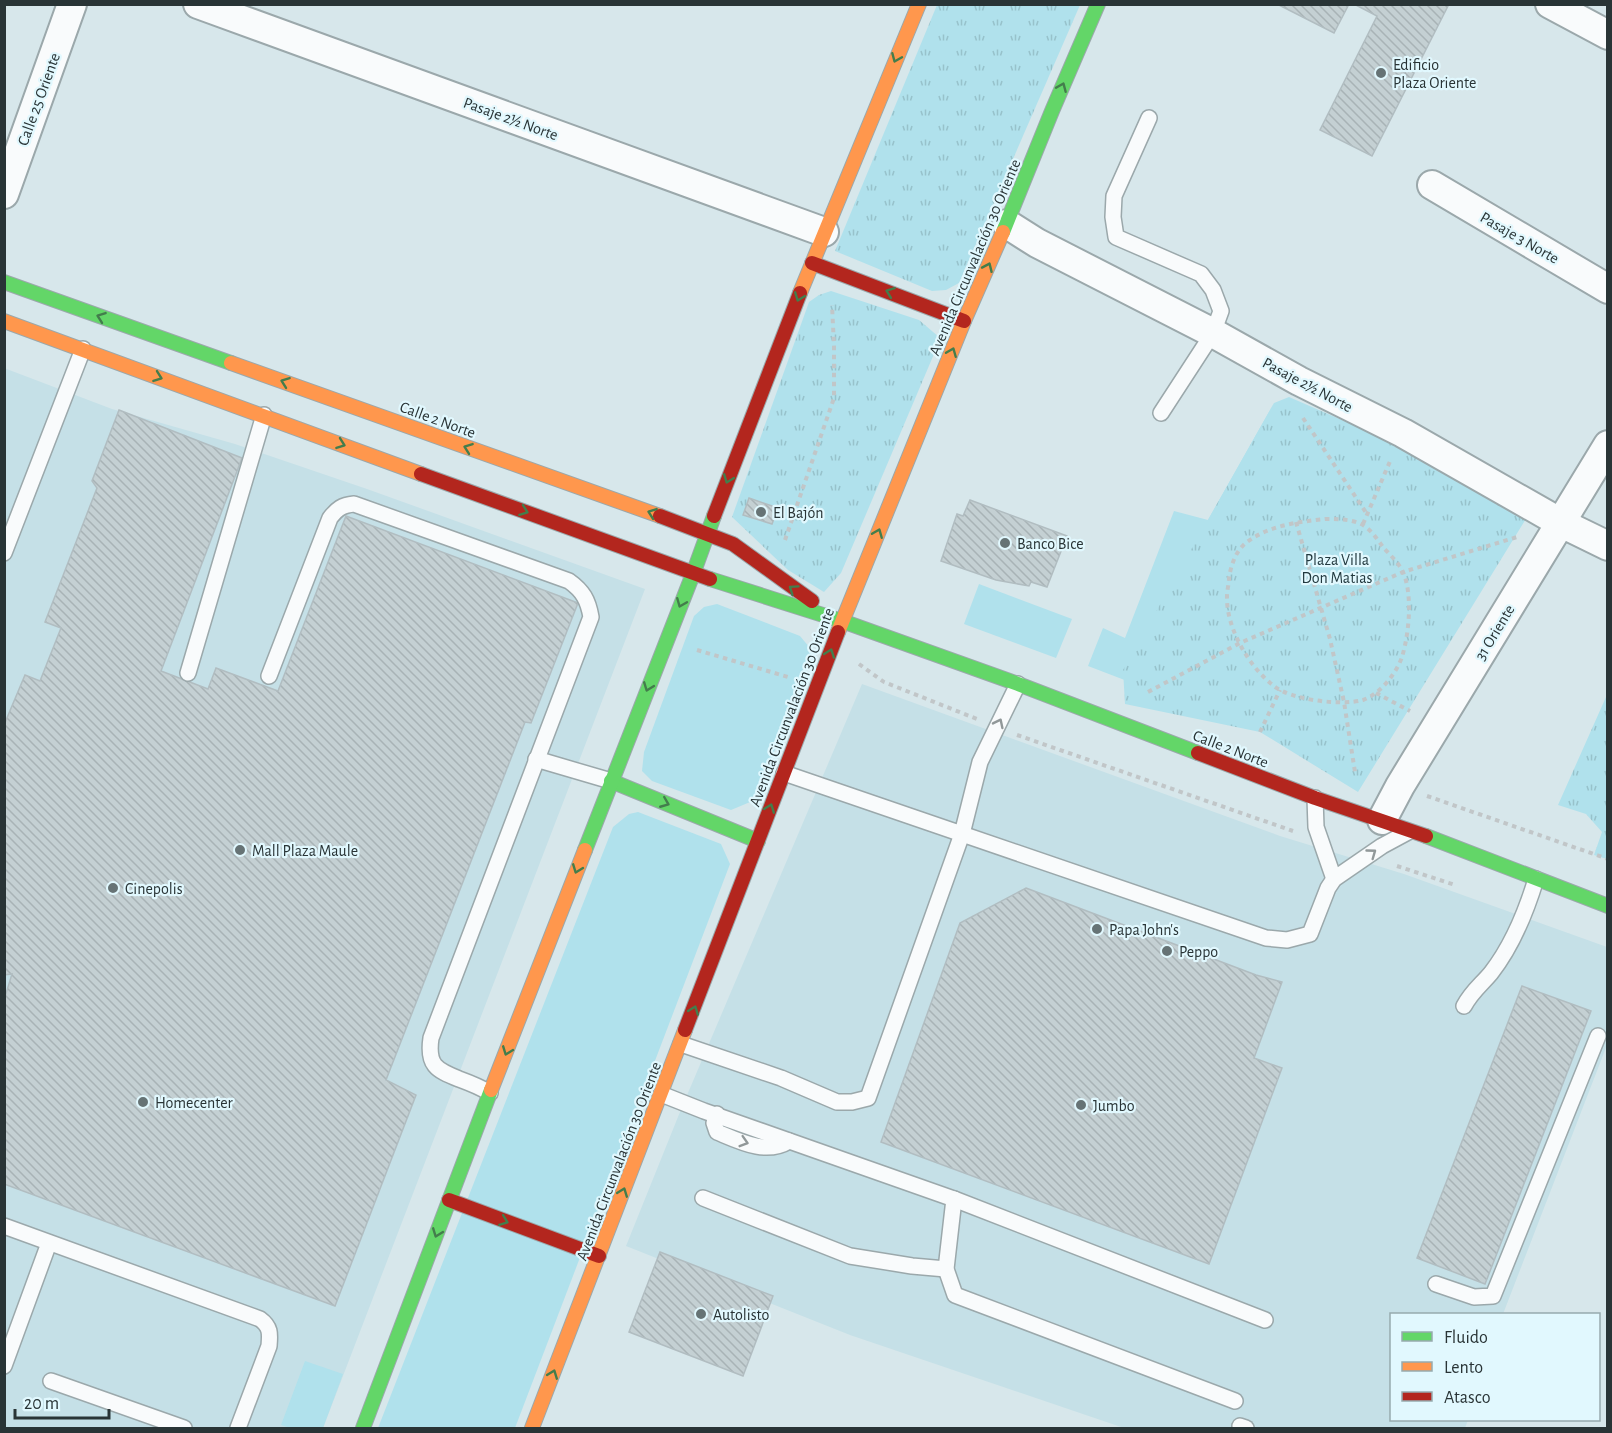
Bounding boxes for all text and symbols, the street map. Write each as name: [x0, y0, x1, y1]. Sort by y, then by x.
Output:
street label: Calle 25 Oriente: [15, 51, 63, 148]
one-way arrow: [891, 52, 903, 63]
place label: Edificio Plaza Oriente: [1393, 57, 1476, 91]
marker: Edificio Plaza Oriente: [1374, 66, 1388, 80]
one-way arrow: [1055, 82, 1067, 93]
street label: Pasaje 2½ Norte: [461, 94, 560, 144]
street label: Avenida Circunvalación 30 Oriente: [926, 157, 1024, 358]
street label: Pasaje 3 Norte: [1477, 209, 1562, 268]
one-way arrow: [981, 263, 993, 274]
one-way arrow: [886, 287, 897, 299]
one-way arrow: [793, 292, 806, 302]
one-way arrow: [96, 311, 107, 324]
one-way arrow: [945, 347, 957, 358]
street label: Pasaje 2½ Norte: [1259, 354, 1355, 416]
one-way arrow: [152, 369, 163, 382]
one-way arrow: [280, 377, 291, 390]
street label: Calle 2 Norte: [398, 399, 478, 441]
one-way arrow: [335, 437, 346, 449]
one-way arrow: [463, 442, 474, 455]
one-way arrow: [723, 473, 735, 484]
one-way arrow: [518, 504, 529, 517]
marker: El Bajón: [754, 505, 768, 519]
place label: El Bajón: [773, 505, 823, 522]
one-way arrow: [647, 508, 658, 521]
one-way arrow: [871, 528, 883, 539]
marker: Banco Bice: [998, 536, 1012, 550]
place label: Banco Bice: [1017, 536, 1084, 552]
park label: Plaza Villa Don Matias: [1301, 552, 1373, 586]
one-way arrow: [789, 585, 800, 596]
one-way arrow: [676, 597, 688, 608]
street label: 31 Oriente: [1472, 602, 1518, 663]
street label: Avenida Circunvalación 30 Oriente: [747, 606, 837, 809]
one-way arrow: [823, 648, 835, 659]
one-way arrow: [643, 681, 655, 692]
one-way arrow: [992, 719, 1003, 730]
street label: Calle 2 Norte: [1191, 727, 1271, 771]
one-way arrow: [659, 796, 670, 808]
one-way arrow: [763, 803, 775, 814]
marker: Mall Plaza Maule: [233, 843, 247, 857]
place label: Mall Plaza Maule: [252, 843, 358, 859]
one-way arrow: [1365, 849, 1376, 860]
one-way arrow: [572, 863, 584, 874]
marker: Cinepolis: [106, 881, 120, 895]
place label: Cinepolis: [125, 881, 183, 897]
marker: Papa John's: [1090, 922, 1104, 936]
place label: Papa John's: [1109, 922, 1179, 938]
marker: Peppo: [1160, 944, 1174, 958]
place label: Peppo: [1179, 944, 1218, 960]
one-way arrow: [686, 1005, 699, 1016]
one-way arrow: [501, 1045, 514, 1055]
street label: Avenida Circunvalación 30 Oriente: [574, 1060, 664, 1263]
marker: Homecenter: [136, 1095, 150, 1109]
place label: Homecenter: [155, 1095, 234, 1111]
marker: Jumbo: [1074, 1098, 1088, 1112]
place label: Jumbo: [1093, 1098, 1135, 1114]
one-way arrow: [738, 1135, 749, 1147]
one-way arrow: [616, 1187, 629, 1198]
one-way arrow: [498, 1213, 509, 1226]
one-way arrow: [432, 1227, 444, 1238]
marker: Autolisto: [694, 1307, 708, 1321]
place label: Autolisto: [713, 1307, 769, 1323]
legend: [1390, 1313, 1600, 1421]
text: Fluido: [1444, 1329, 1488, 1347]
text: Lento: [1444, 1359, 1483, 1377]
one-way arrow: [546, 1369, 558, 1380]
scale bar: [15, 1382, 110, 1420]
text: Atasco: [1444, 1389, 1491, 1407]
text: 20 m: [24, 1395, 59, 1413]

